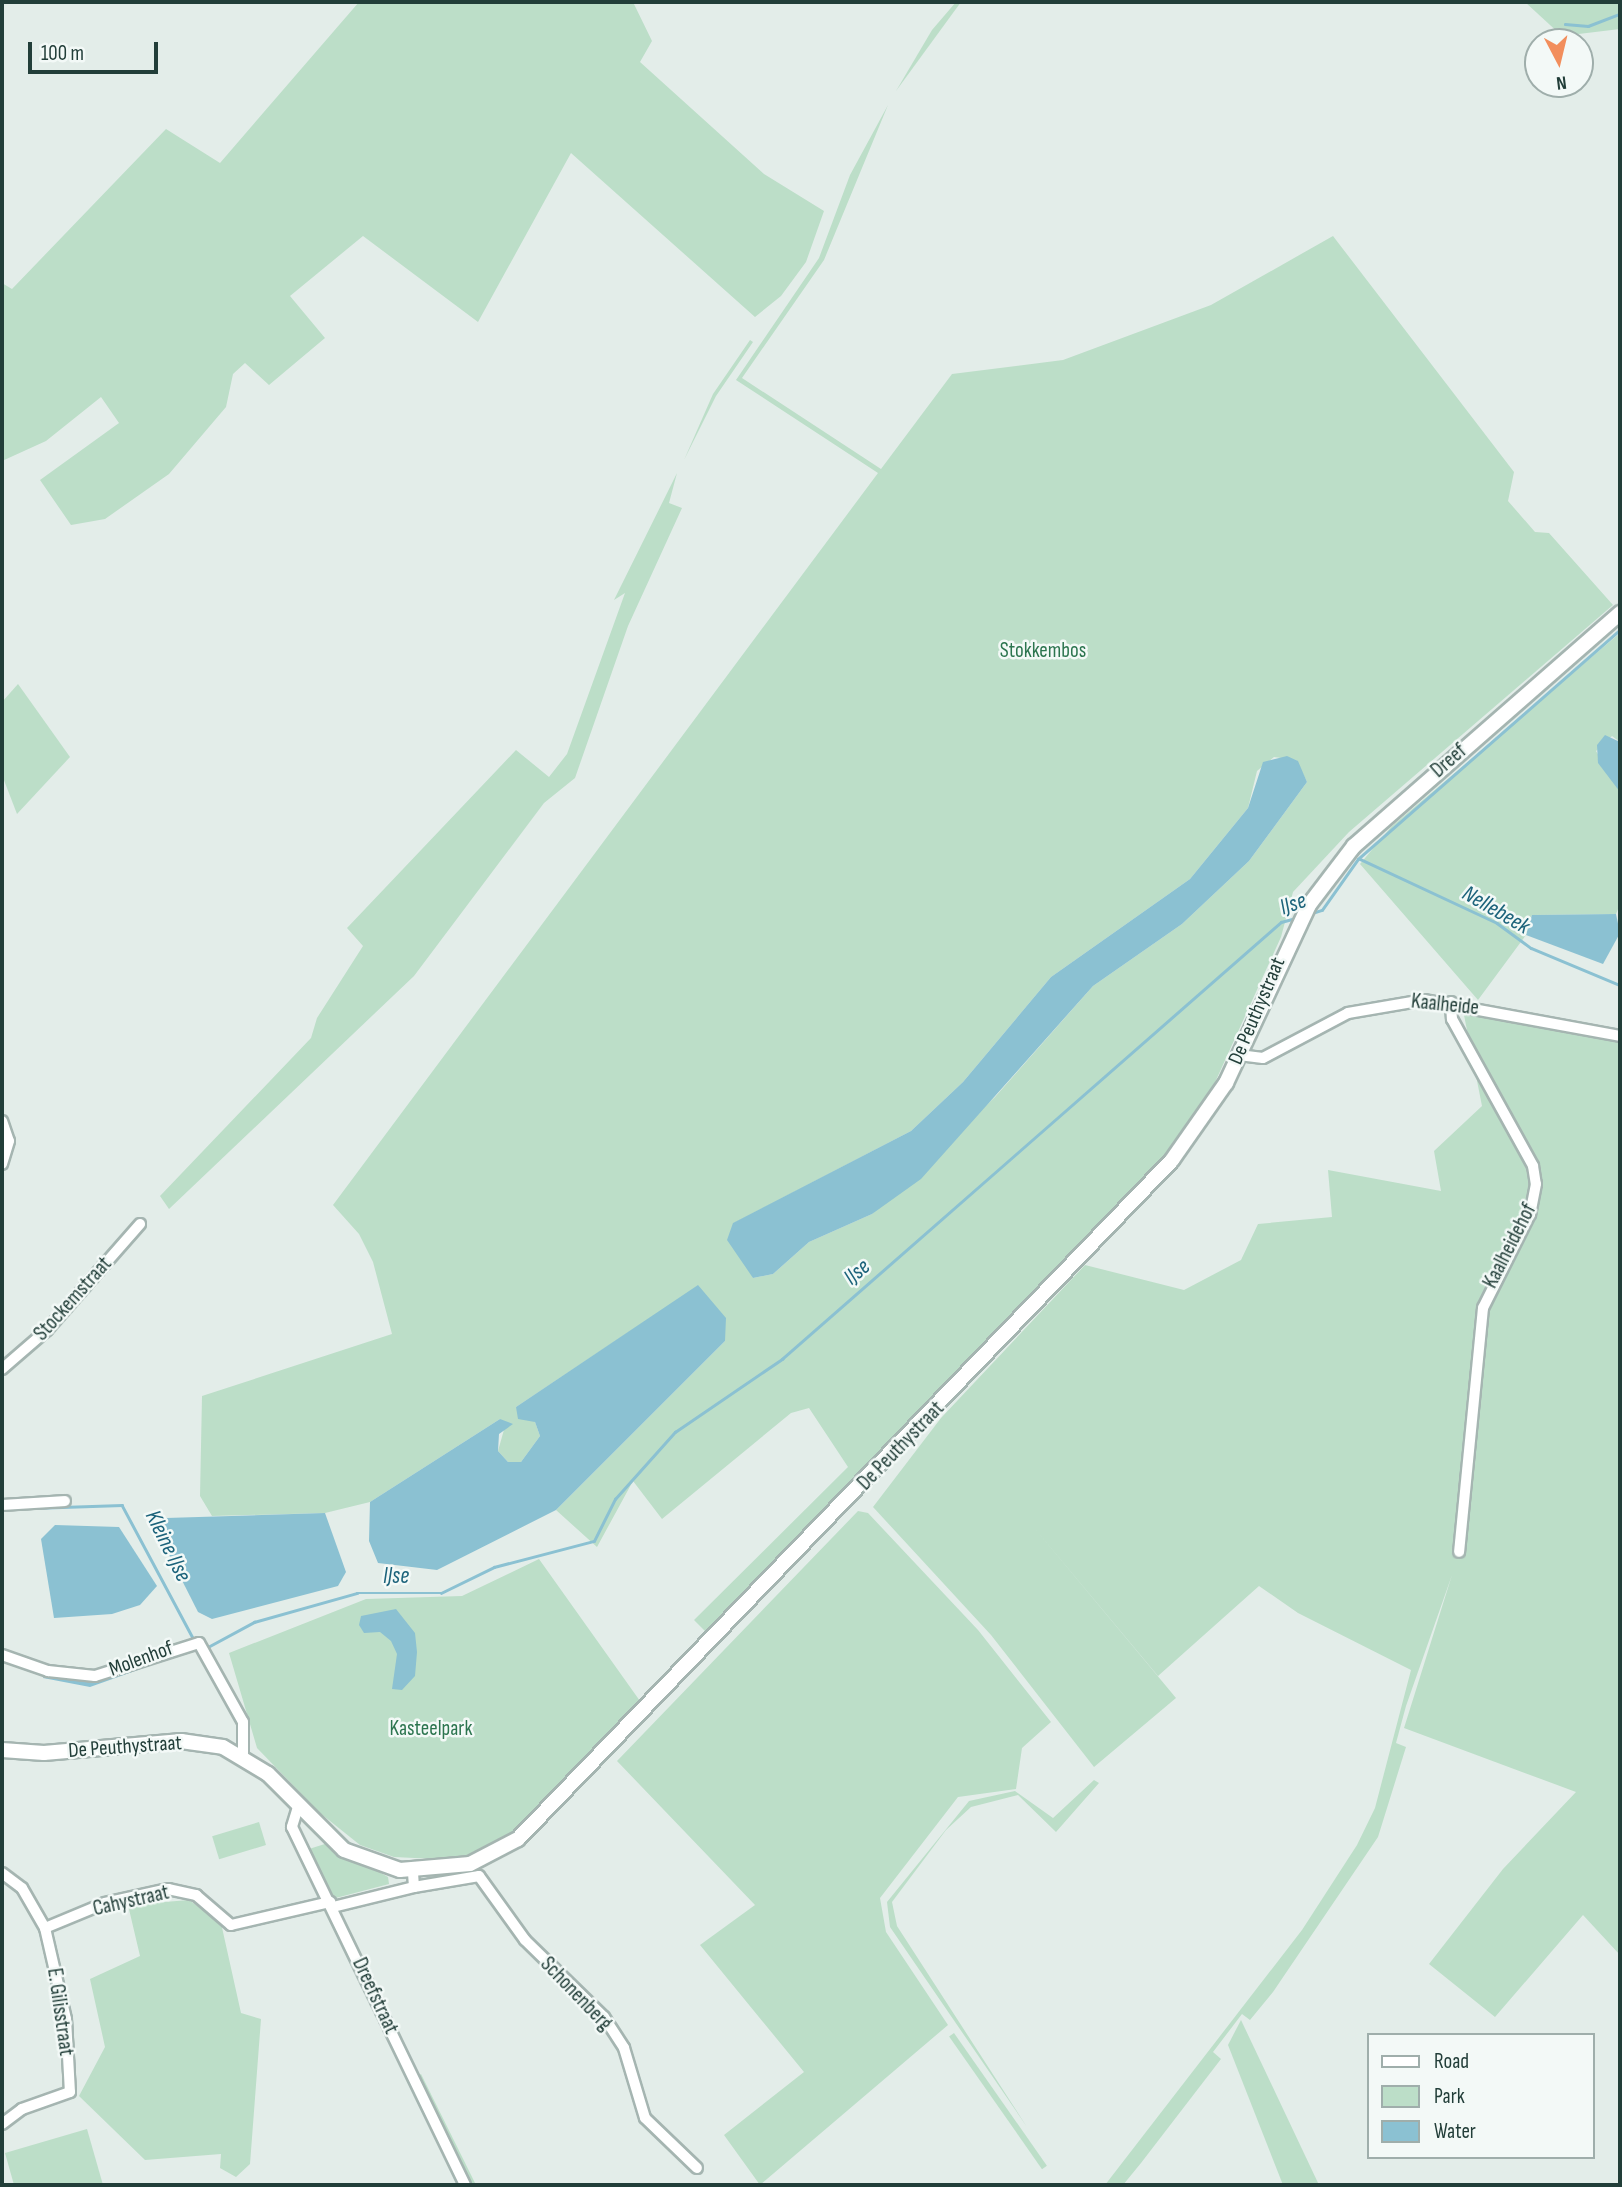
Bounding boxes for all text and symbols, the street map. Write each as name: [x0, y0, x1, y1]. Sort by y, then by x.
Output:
scale bar: [32, 28, 161, 72]
north arrow: [1524, 28, 1594, 98]
text: 100 m: [41, 41, 84, 66]
text: N: [1555, 70, 1568, 94]
park label: Stokkembos: [1000, 638, 1086, 664]
street label: Dreef: [1426, 739, 1472, 783]
water label: Nellebeek: [1457, 880, 1535, 940]
water label: IJse: [1276, 887, 1310, 921]
street label: De Peuthystraat: [1223, 954, 1291, 1068]
street label: Kaalheide: [1410, 989, 1480, 1021]
street label: Kaalheidehof: [1478, 1199, 1542, 1293]
street label: Stockemstraat: [29, 1252, 117, 1346]
water label: IJse: [838, 1253, 876, 1291]
street label: De Peuthystraat: [852, 1396, 950, 1496]
water label: Kleine IJse: [139, 1506, 197, 1586]
water label: IJse: [383, 1562, 409, 1590]
street label: Molenhof: [106, 1636, 176, 1682]
park label: Kasteelpark: [390, 1716, 472, 1742]
street label: De Peuthystraat: [67, 1730, 183, 1764]
street label: Cahystraat: [91, 1880, 171, 1922]
street label: Schonenberg: [535, 1952, 617, 2036]
street label: Dreefstraat: [346, 1954, 404, 2038]
street label: E. Gilisstraat: [41, 1967, 79, 2057]
legend: [1366, 2033, 1594, 2159]
text: Road: [1434, 2049, 1469, 2074]
text: Park: [1434, 2084, 1465, 2109]
text: Water: [1434, 2119, 1476, 2144]

